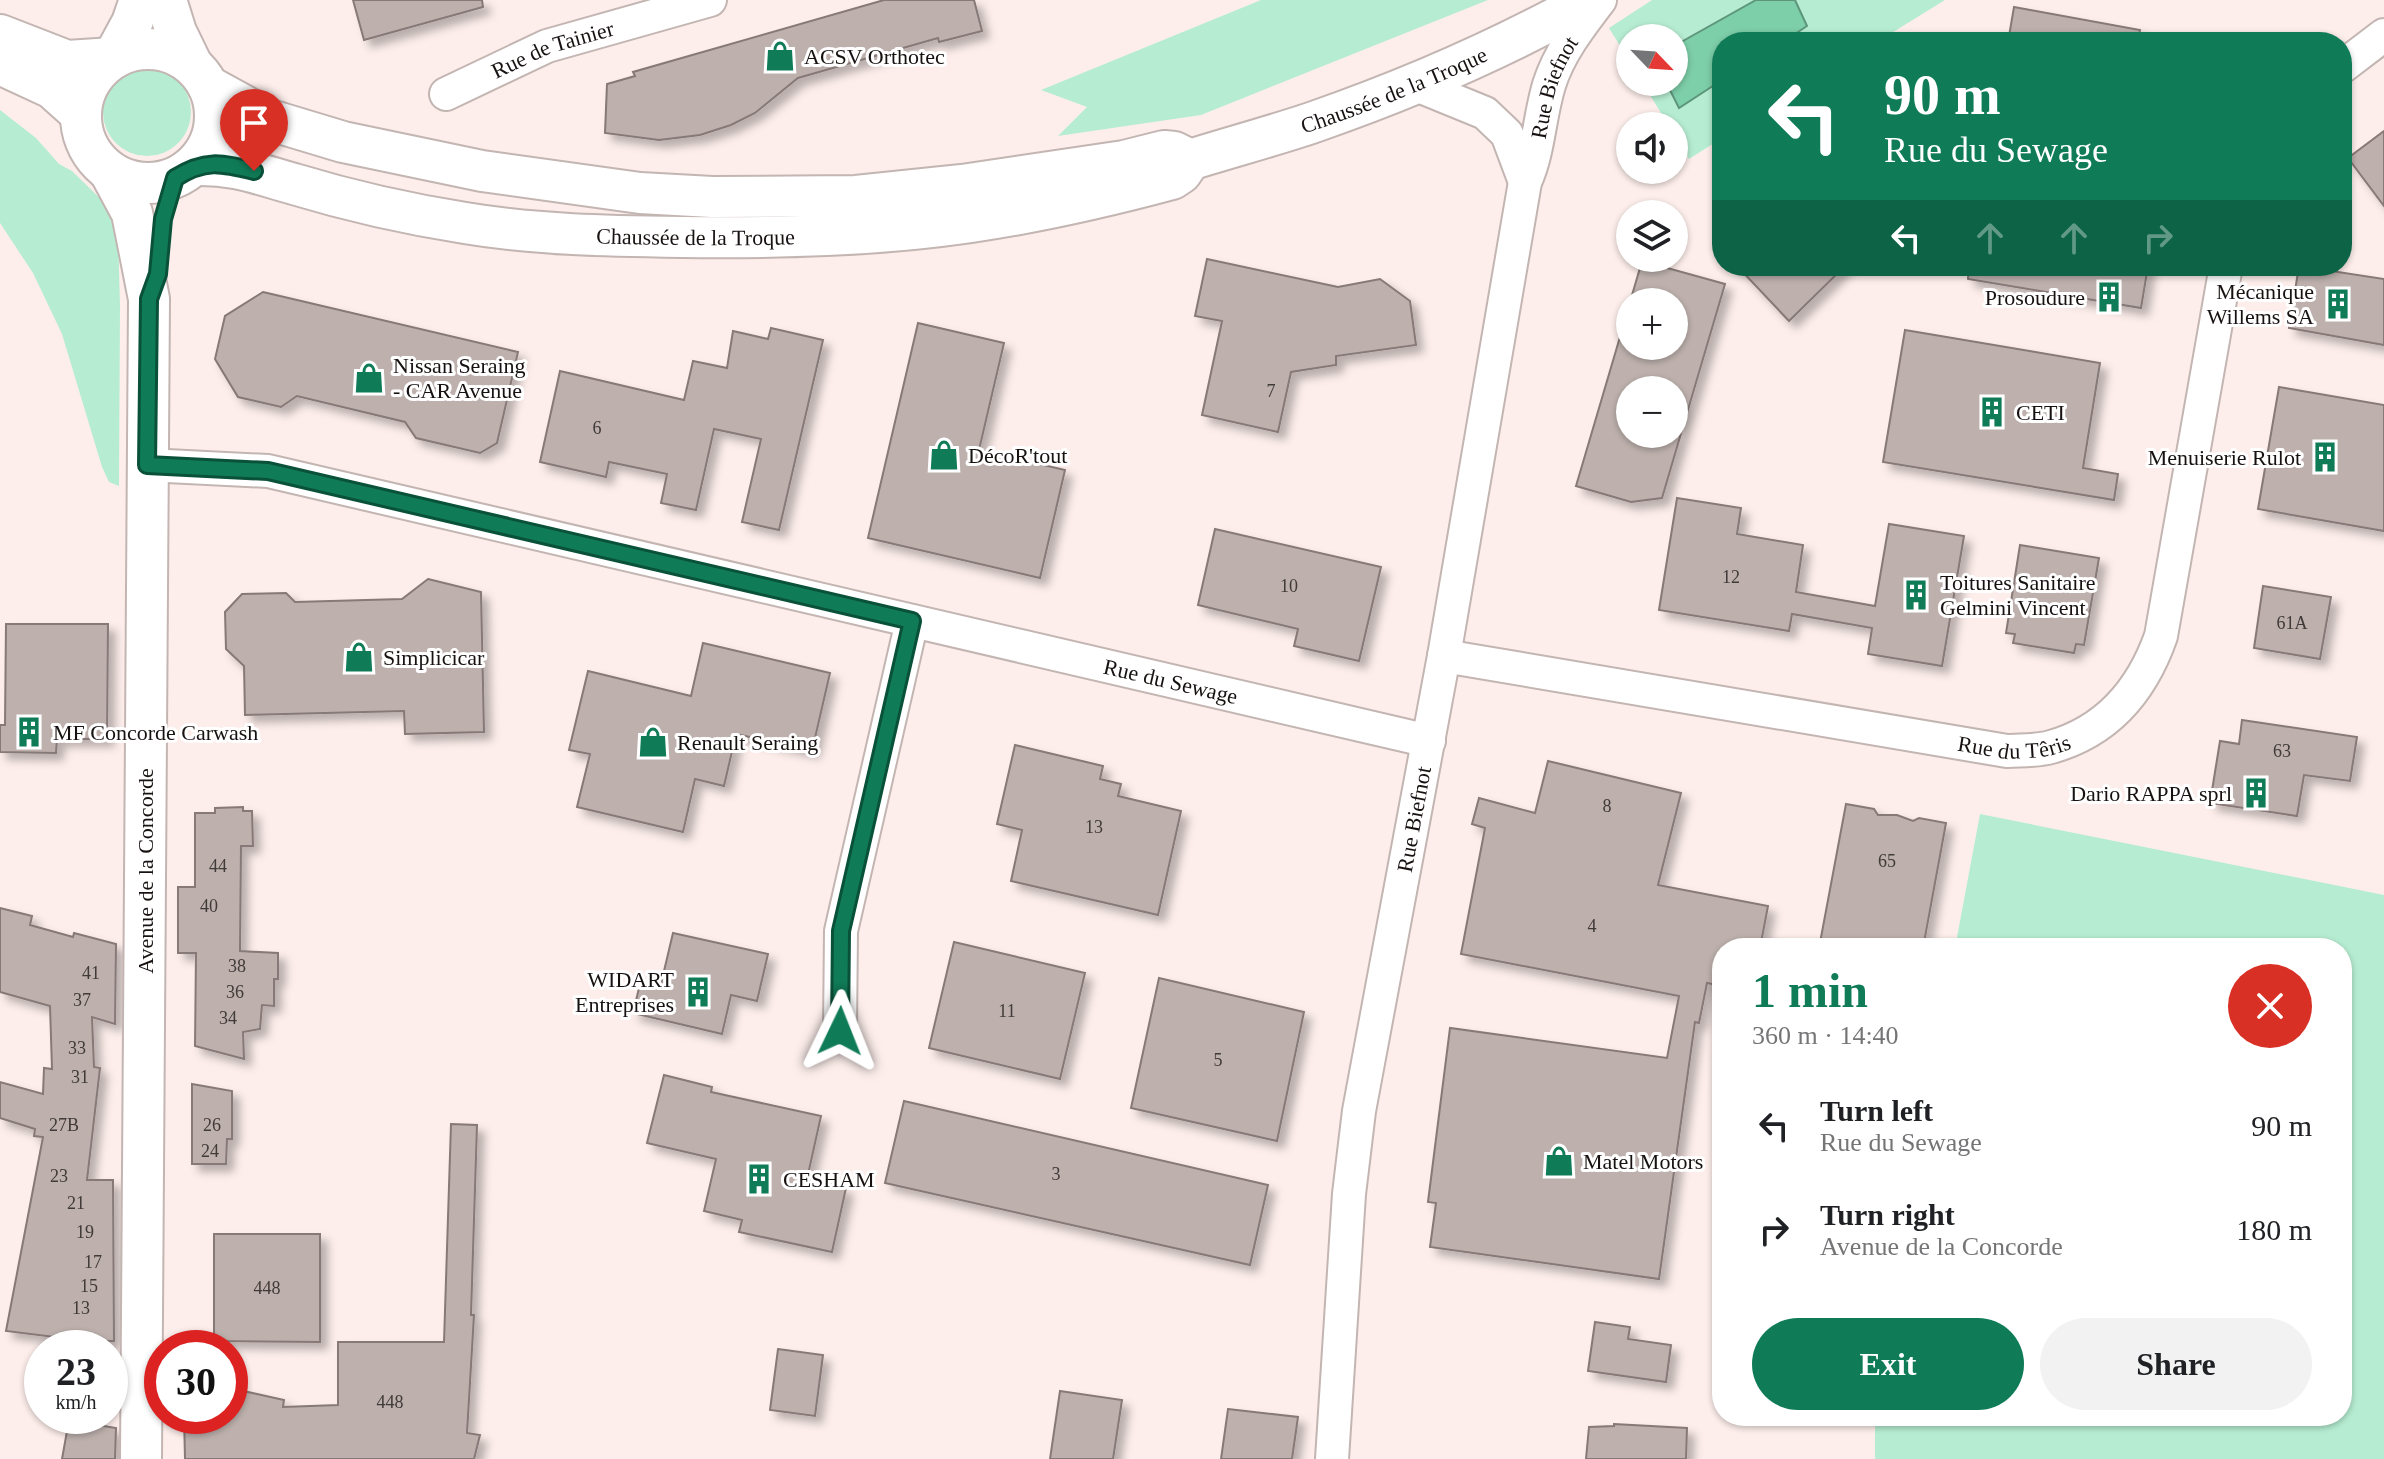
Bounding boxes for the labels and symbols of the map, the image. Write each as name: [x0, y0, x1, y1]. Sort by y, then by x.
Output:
street label: Rue de Tainier: [487, 15, 617, 83]
north arrow: [1616, 24, 1688, 96]
street label: Rue Biefnot: [1525, 31, 1583, 141]
shop icon: ACSV Orthotec: [763, 39, 797, 73]
street label: Chaussée de la Troque: [1297, 41, 1491, 138]
place label: ACSV Orthotec: [804, 44, 945, 69]
pin: [220, 89, 288, 171]
street label: Chaussée de la Troque: [596, 223, 795, 250]
place label: Mécanique Willems SA: [2207, 279, 2314, 329]
building icon: Prosoudure: [2092, 280, 2126, 314]
place label: Prosoudure: [1985, 285, 2085, 310]
building icon: Mécanique Willems SA: [2321, 287, 2355, 321]
place label: Nissan Seraing - CAR Avenue: [393, 353, 526, 403]
shop icon: Nissan Seraing - CAR Avenue: [352, 361, 386, 395]
house number: 7: [1267, 381, 1276, 401]
building icon: CETI: [1975, 395, 2009, 429]
place label: CETI: [2016, 400, 2065, 425]
house number: 6: [593, 418, 602, 438]
shop icon: DécoR'tout: [927, 438, 961, 472]
building icon: Menuiserie Rulot: [2308, 440, 2342, 474]
place label: DécoR'tout: [968, 443, 1067, 468]
place label: Menuiserie Rulot: [2148, 445, 2301, 470]
house number: 12: [1722, 567, 1740, 587]
place label: Toitures Sanitaire Gelmini Vincent: [1940, 570, 2095, 620]
house number: 10: [1280, 576, 1298, 596]
building icon: Toitures Sanitaire Gelmini Vincent: [1899, 578, 1933, 612]
house number: 61A: [2277, 613, 2308, 633]
shop icon: Simplicicar: [342, 640, 376, 674]
place label: Simplicicar: [383, 645, 485, 670]
street label: Rue du Sewage: [1101, 653, 1240, 709]
building icon: MF Concorde Carwash: [12, 715, 46, 749]
place label: MF Concorde Carwash: [53, 720, 258, 745]
shop icon: Renault Seraing: [636, 725, 670, 759]
street label: Rue du Têris: [1956, 729, 2074, 764]
place label: Renault Seraing: [677, 730, 818, 755]
house number: 63: [2273, 741, 2291, 761]
street label: Rue Biefnot: [1391, 764, 1436, 874]
street label: Avenue de la Concorde: [133, 768, 158, 974]
building icon: Dario RAPPA sprl: [2239, 776, 2273, 810]
place label: Dario RAPPA sprl: [2070, 781, 2232, 806]
house number: 8: [1603, 796, 1612, 816]
house number: 13: [1085, 817, 1103, 837]
house number: 65: [1878, 851, 1896, 871]
house number: 44: [209, 856, 227, 876]
house number: 40: [200, 896, 218, 916]
house number: 4: [1588, 916, 1597, 936]
house number: 38: [228, 956, 246, 976]
house number: 41: [82, 963, 100, 983]
place label: WIDART Entreprises: [575, 967, 675, 1017]
building icon: WIDART Entreprises: [681, 975, 715, 1009]
house number: 36: [226, 982, 244, 1002]
position arrow: [798, 989, 882, 1073]
house number: 37: [73, 990, 91, 1010]
house number: 11: [998, 1001, 1016, 1021]
house number: 34: [219, 1008, 237, 1028]
house number: 33: [68, 1038, 86, 1058]
house number: 5: [1214, 1050, 1223, 1070]
house number: 31: [71, 1067, 89, 1087]
house number: 27B: [49, 1115, 79, 1135]
house number: 26: [203, 1115, 221, 1135]
house number: 24: [201, 1141, 219, 1161]
shop icon: Matel Motors: [1542, 1144, 1576, 1178]
place label: Matel Motors: [1583, 1149, 1703, 1174]
building icon: CESHAM: [742, 1162, 776, 1196]
house number: 3: [1052, 1164, 1061, 1184]
house number: 23: [50, 1166, 68, 1186]
place label: CESHAM: [783, 1167, 875, 1192]
house number: 21: [67, 1193, 85, 1213]
house number: 19: [76, 1222, 94, 1242]
house number: 17: [84, 1252, 102, 1272]
house number: 15: [80, 1276, 98, 1296]
house number: 448: [254, 1278, 281, 1298]
house number: 13: [72, 1298, 90, 1318]
speed limit sign: 30: [144, 1330, 248, 1434]
house number: 448: [377, 1392, 404, 1412]

